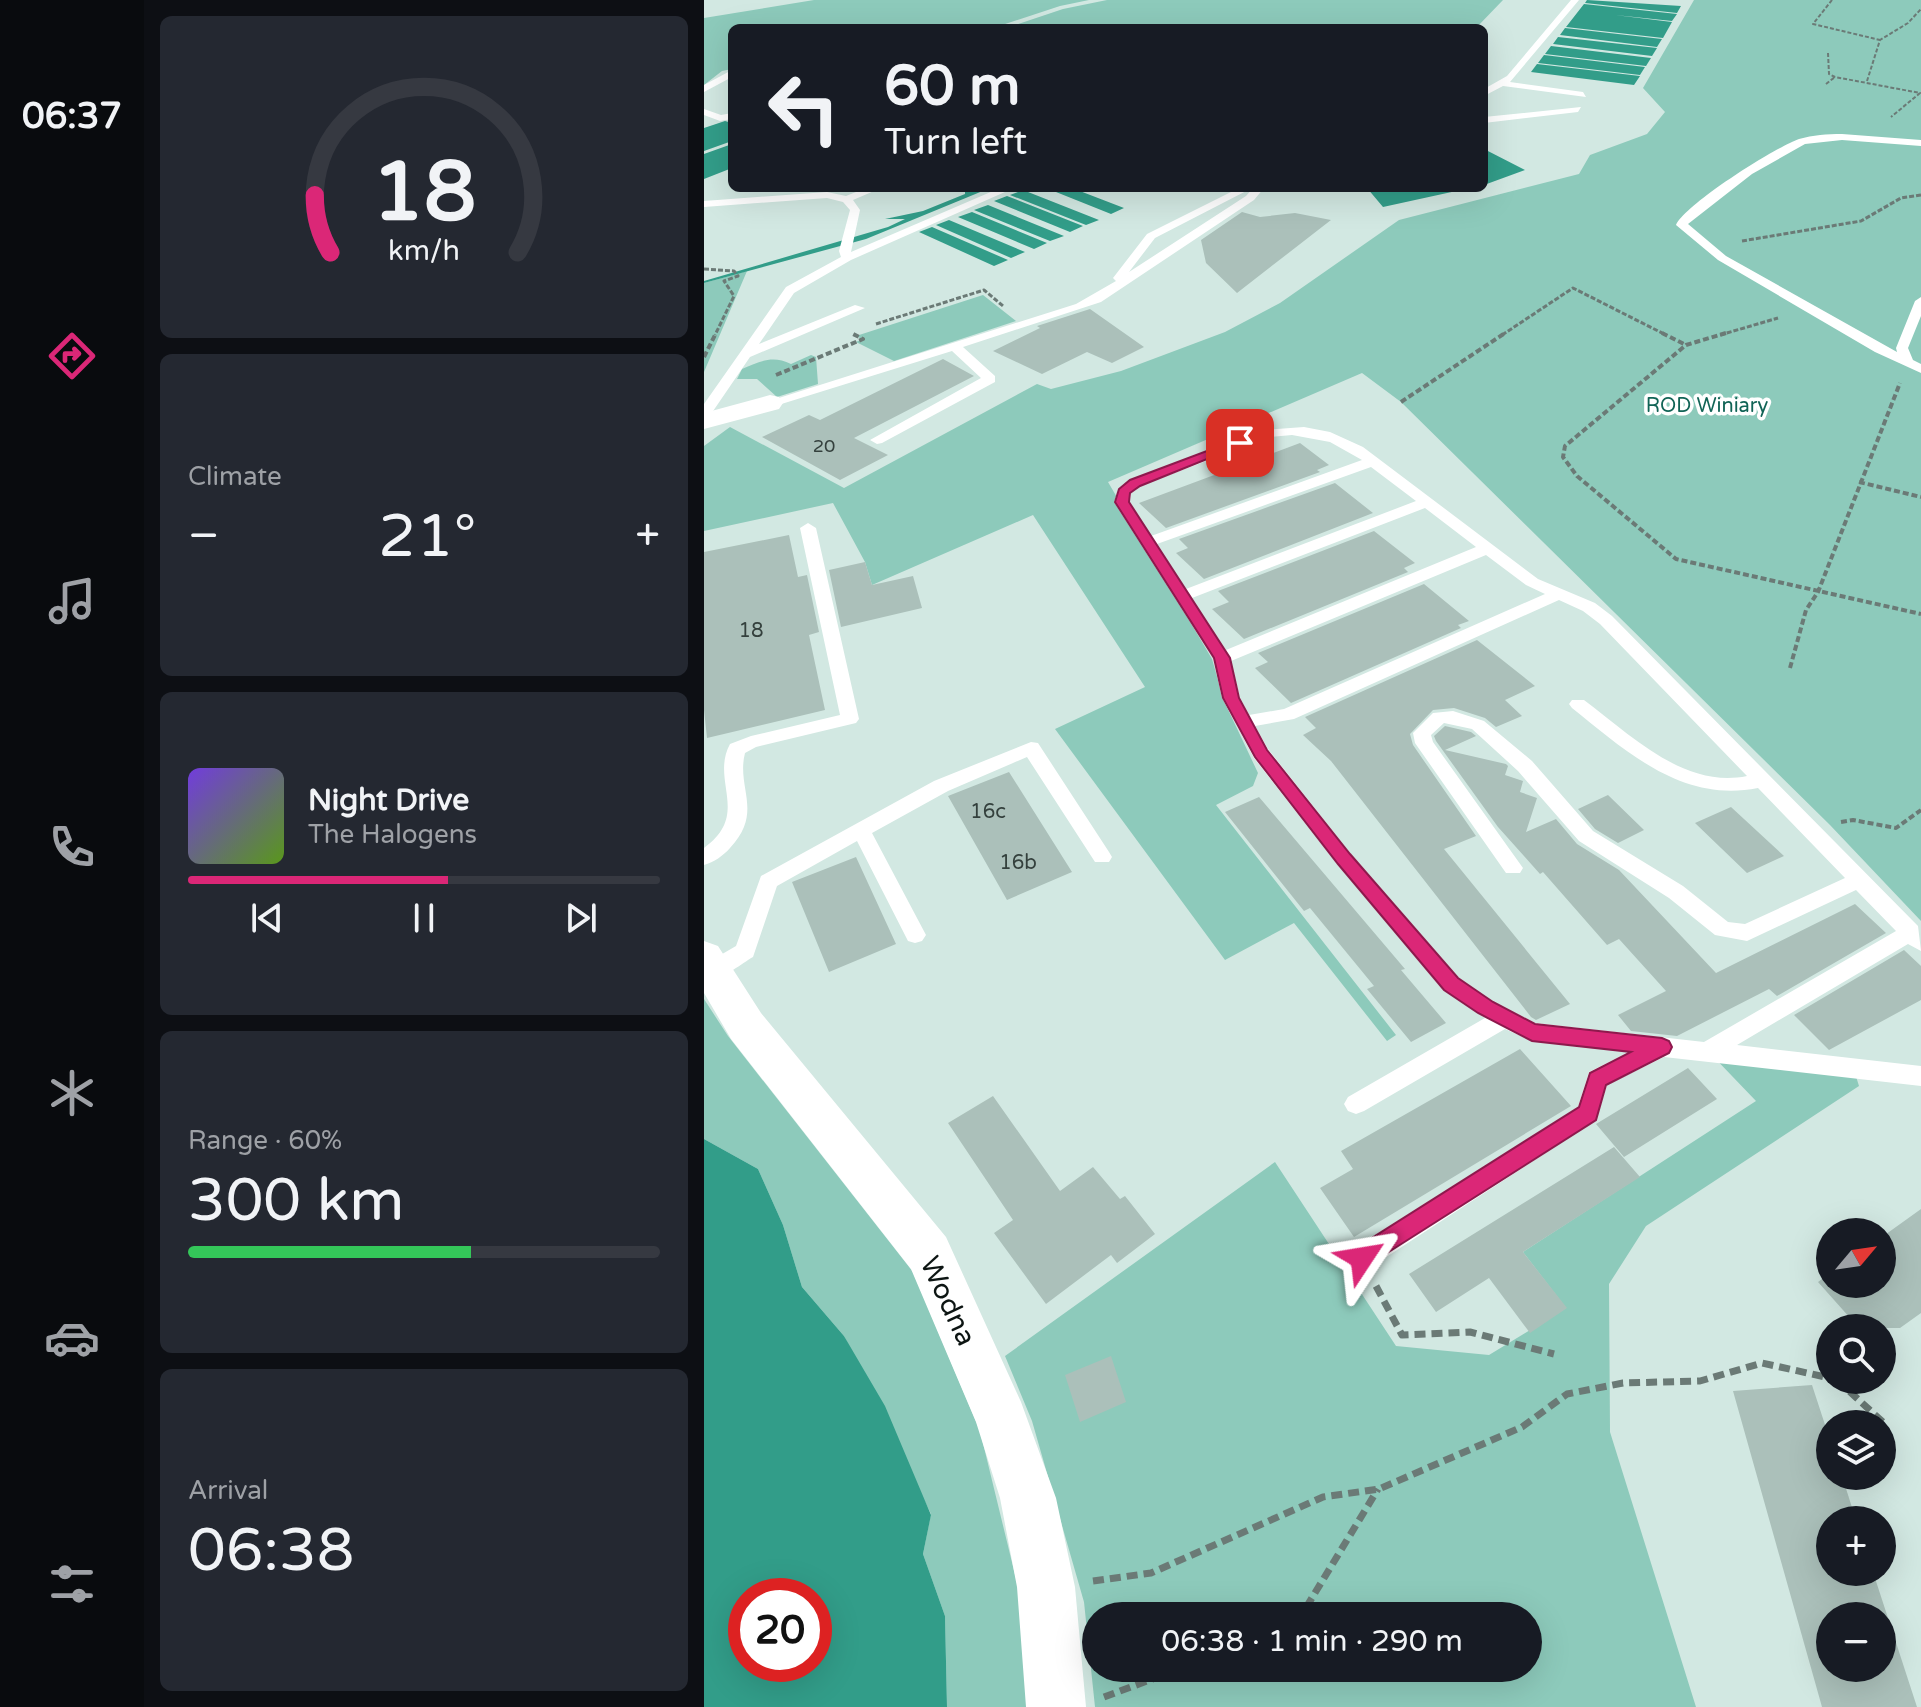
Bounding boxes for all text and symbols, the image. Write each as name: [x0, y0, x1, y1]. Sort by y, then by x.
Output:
text: 60 m: [884, 53, 1020, 120]
icon: left: [752, 56, 856, 160]
text: 06:37: [22, 95, 122, 138]
text: Turn left: [884, 121, 1027, 164]
text: 18: [372, 143, 476, 243]
text: km/h: [388, 234, 460, 268]
icon: directions: [44, 328, 100, 384]
park label: ROD Winiary: [1646, 394, 1769, 418]
pin: [1206, 409, 1274, 477]
icon: arrive: [1218, 421, 1262, 465]
house number: 20: [813, 435, 835, 457]
text: Climate: [188, 461, 282, 492]
text: 21°: [378, 501, 476, 573]
text: −: [188, 510, 219, 563]
text: +: [635, 510, 660, 563]
icon: music: [44, 573, 100, 629]
house number: 18: [738, 619, 764, 643]
text: Night Drive: [308, 782, 469, 819]
house number: 16c: [970, 800, 1006, 824]
icon: phone: [44, 819, 100, 875]
text: The Halogens: [308, 819, 477, 850]
house number: 16b: [999, 851, 1037, 875]
icon: previous: [245, 896, 289, 940]
icon: pause: [402, 896, 446, 940]
icon: next: [559, 896, 603, 940]
icon: climate: [44, 1065, 100, 1121]
text: Range · 60%: [188, 1125, 342, 1156]
text: 300 km: [188, 1165, 404, 1237]
position arrow: [1320, 1216, 1404, 1300]
north arrow: [1816, 1218, 1896, 1298]
map controls: [1816, 1218, 1896, 1682]
street label: Wodna: [913, 1251, 983, 1351]
icon: car: [44, 1310, 100, 1366]
button: search: [1816, 1314, 1896, 1394]
button: layers: [1816, 1410, 1896, 1490]
text: Arrival: [188, 1475, 268, 1506]
button: +: [1816, 1506, 1896, 1586]
text: 06:38: [188, 1515, 354, 1587]
icon: filters: [44, 1556, 100, 1612]
speed limit sign: 20: [728, 1578, 832, 1682]
button: −: [1816, 1602, 1896, 1682]
text: 06:38 · 1 min · 290 m: [1161, 1623, 1463, 1660]

